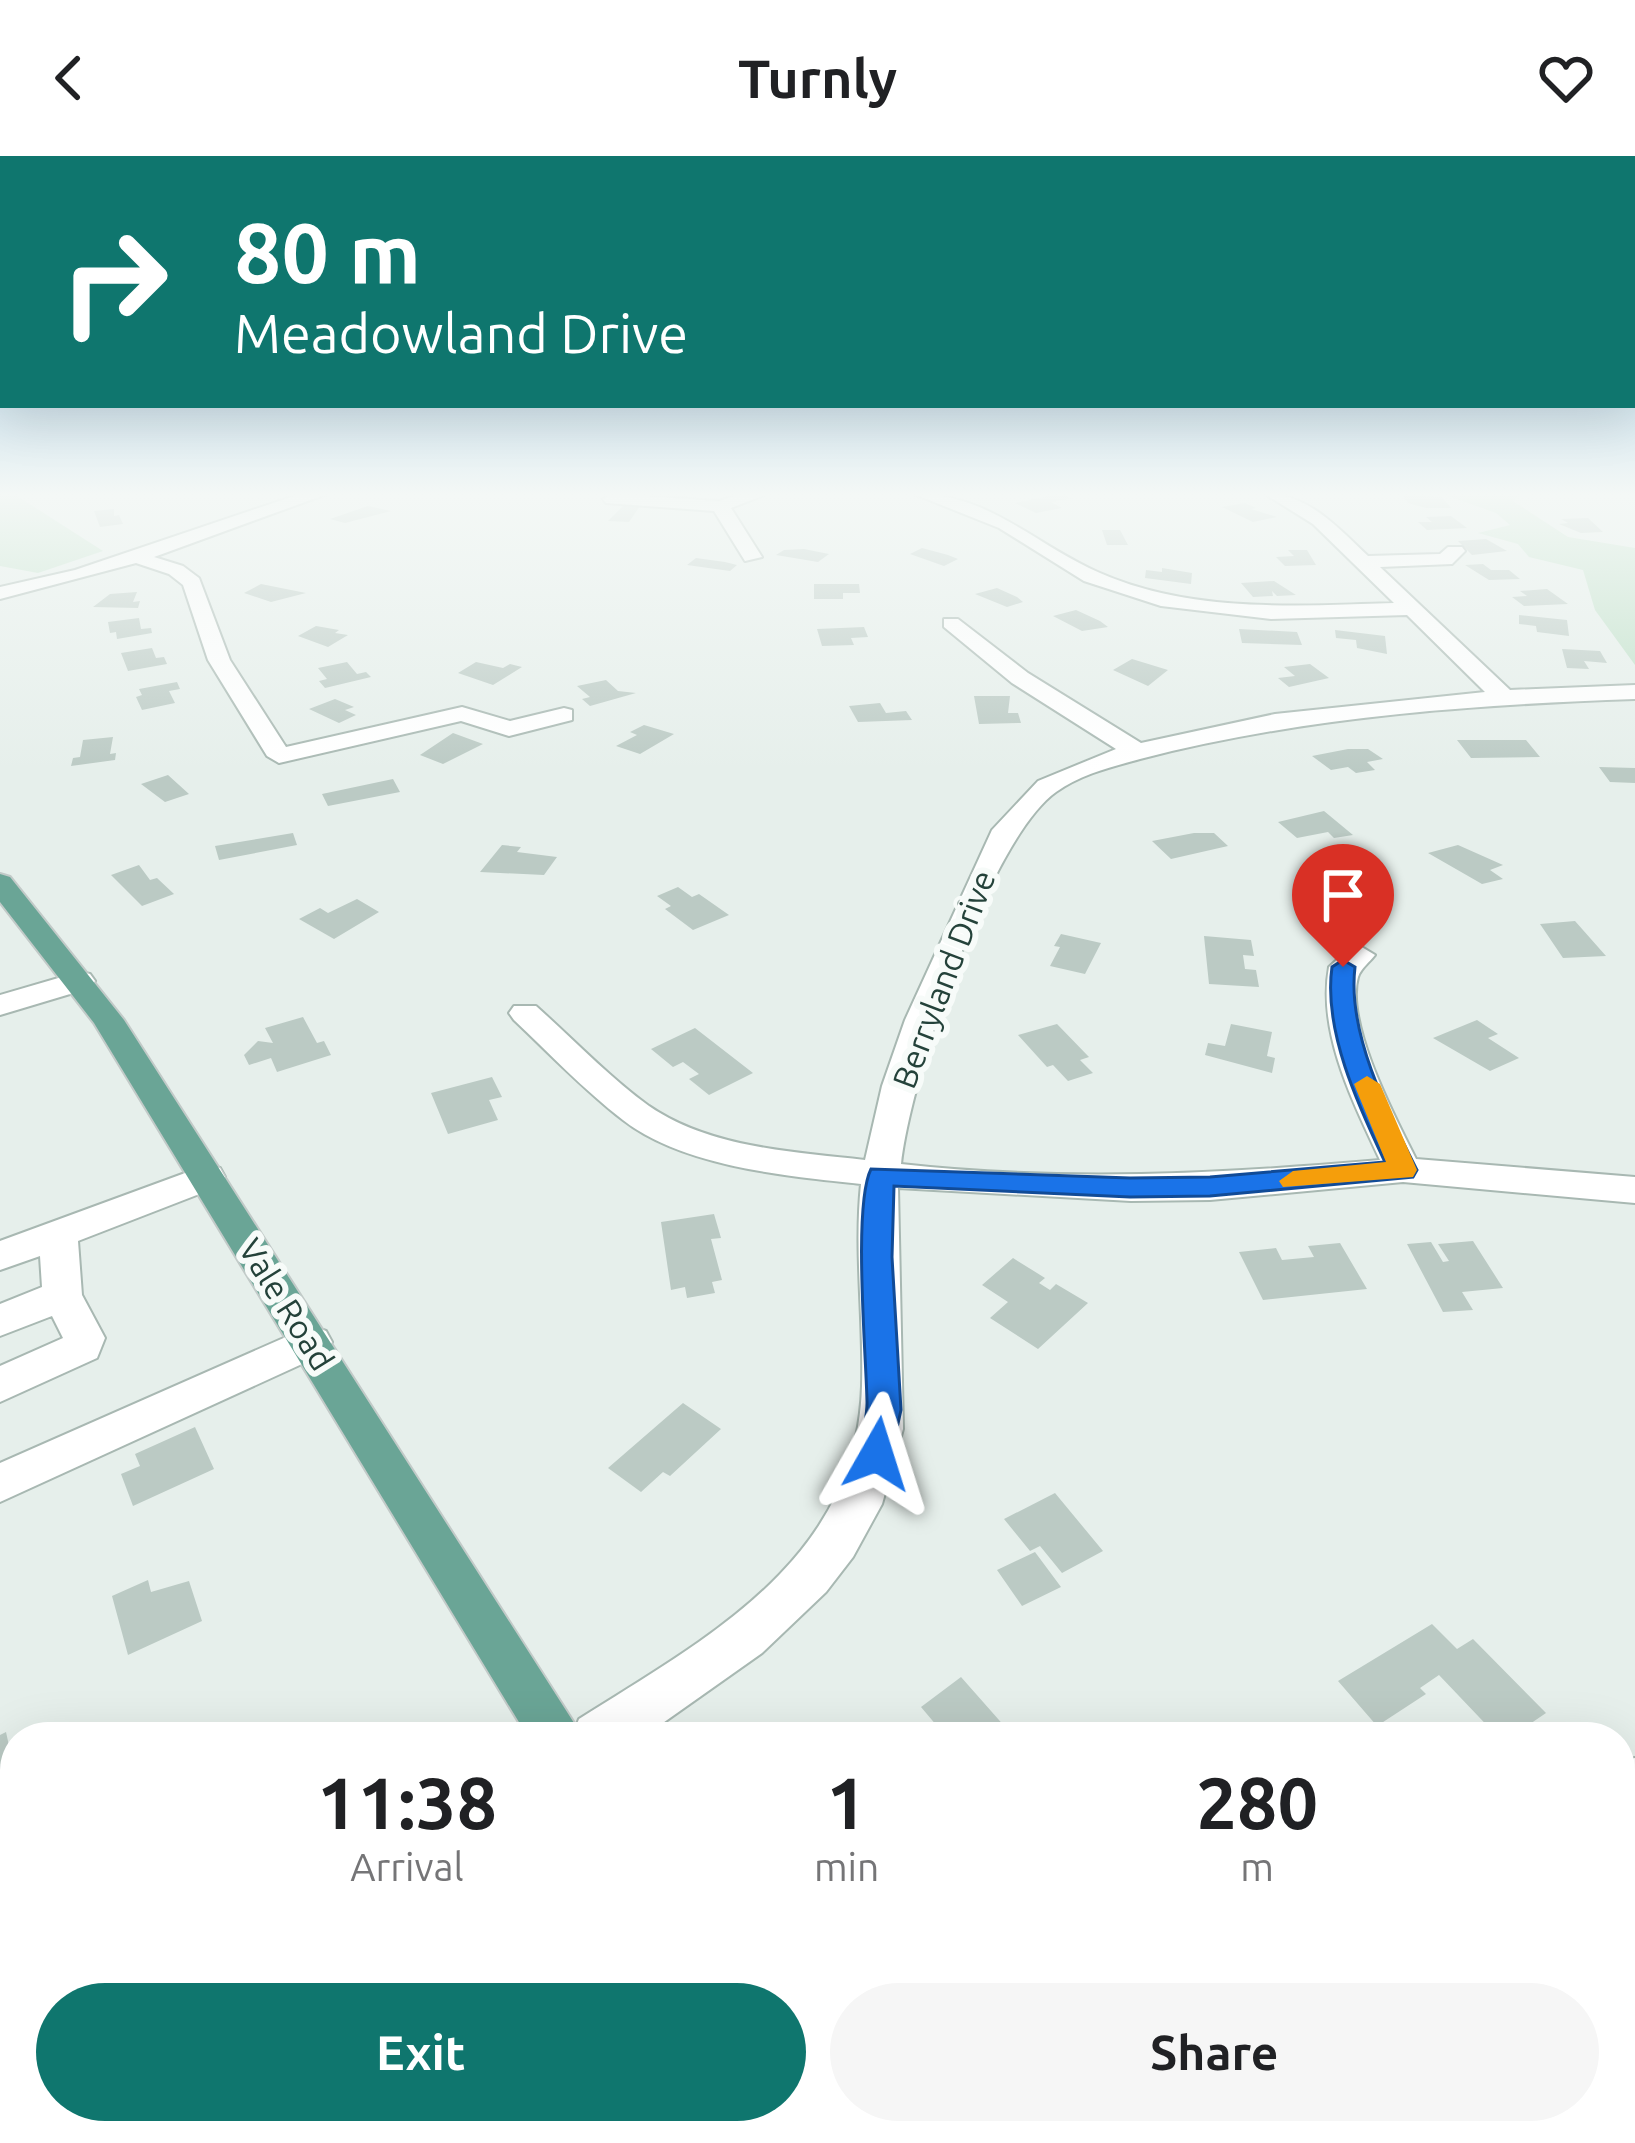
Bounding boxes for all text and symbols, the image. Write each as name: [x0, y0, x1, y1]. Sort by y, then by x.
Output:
icon: back: [36, 45, 102, 111]
icon: heart: [1533, 45, 1599, 111]
text: Turnly: [738, 48, 897, 108]
icon: right: [36, 204, 192, 360]
text: 80 m: [234, 205, 421, 299]
text: Meadowland Drive: [234, 303, 688, 363]
pin: [1292, 844, 1394, 967]
icon: arrive: [1310, 862, 1376, 928]
street label: Berryland Drive: [884, 865, 1002, 1093]
street label: Vale Road: [232, 1232, 342, 1376]
position arrow: [814, 1391, 940, 1517]
text: 11:38: [317, 1762, 497, 1843]
text: 1: [826, 1762, 867, 1843]
text: 280: [1196, 1762, 1318, 1843]
text: Arrival: [350, 1845, 464, 1888]
text: min: [814, 1845, 879, 1888]
text: m: [1240, 1845, 1274, 1888]
button: Exit: [36, 1983, 806, 2121]
button: Share: [830, 1983, 1599, 2121]

